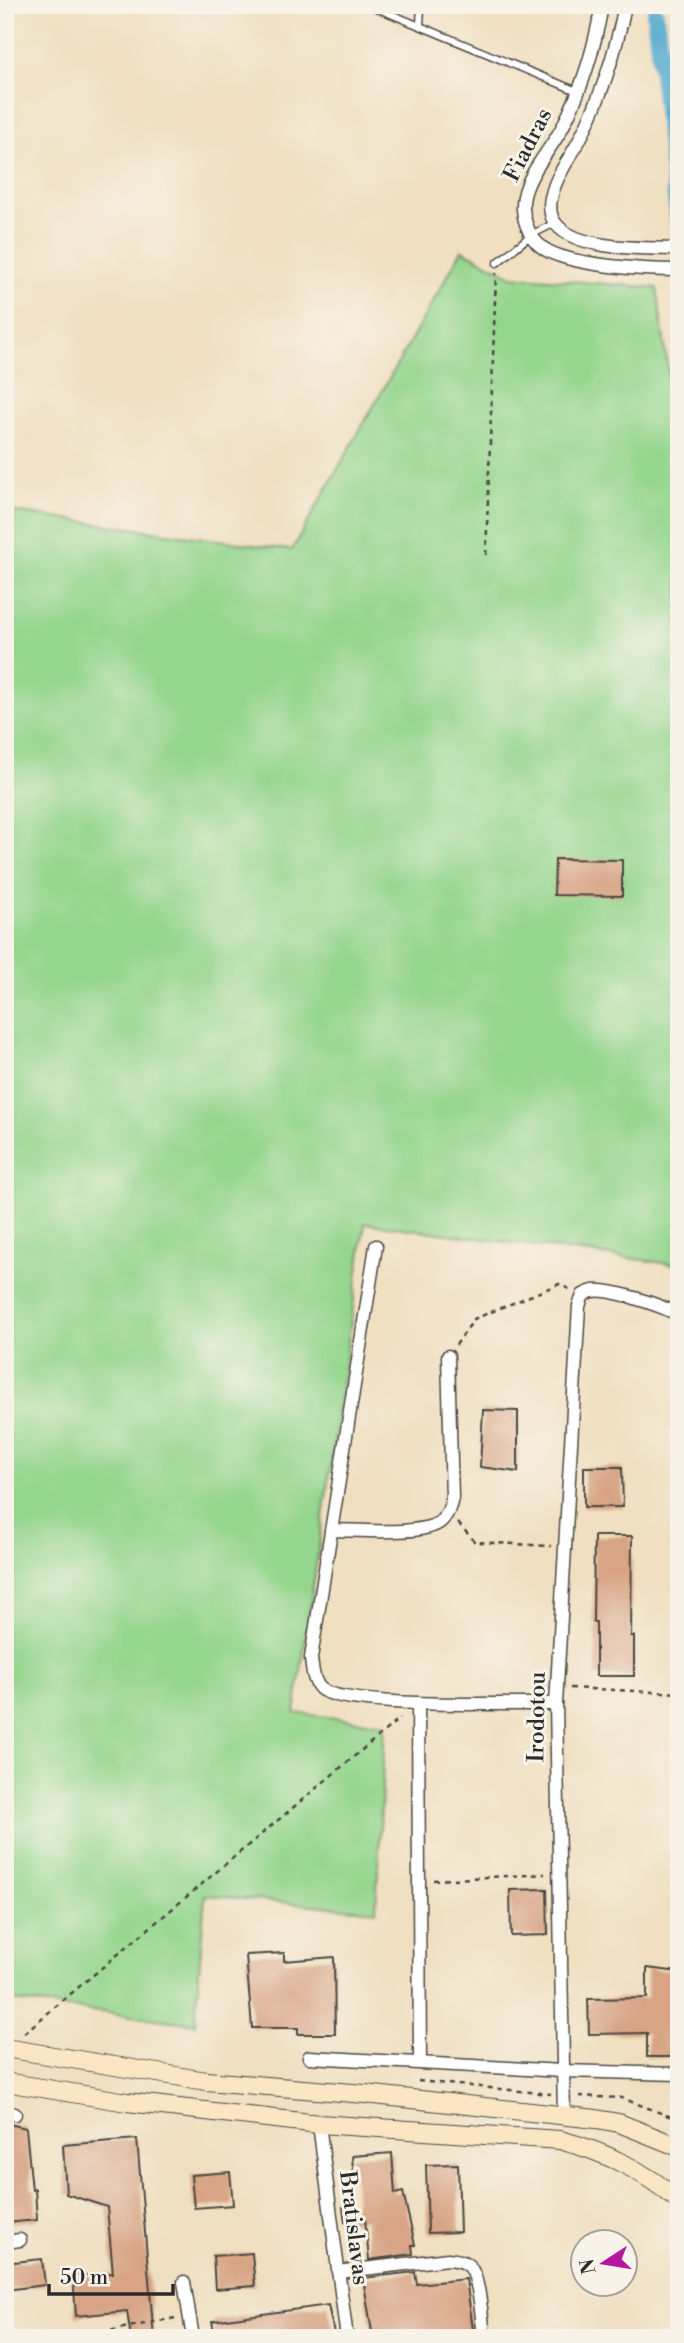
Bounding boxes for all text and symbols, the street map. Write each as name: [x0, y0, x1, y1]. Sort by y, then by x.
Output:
street label: Fiadras: [498, 104, 558, 186]
street label: Irodotou: [522, 1671, 552, 1763]
street label: Bratislavas: [333, 2168, 375, 2287]
north arrow: [568, 2228, 638, 2298]
scale bar: [49, 2252, 173, 2296]
text: N: [575, 2256, 602, 2276]
text: 50 m: [60, 2265, 108, 2291]

